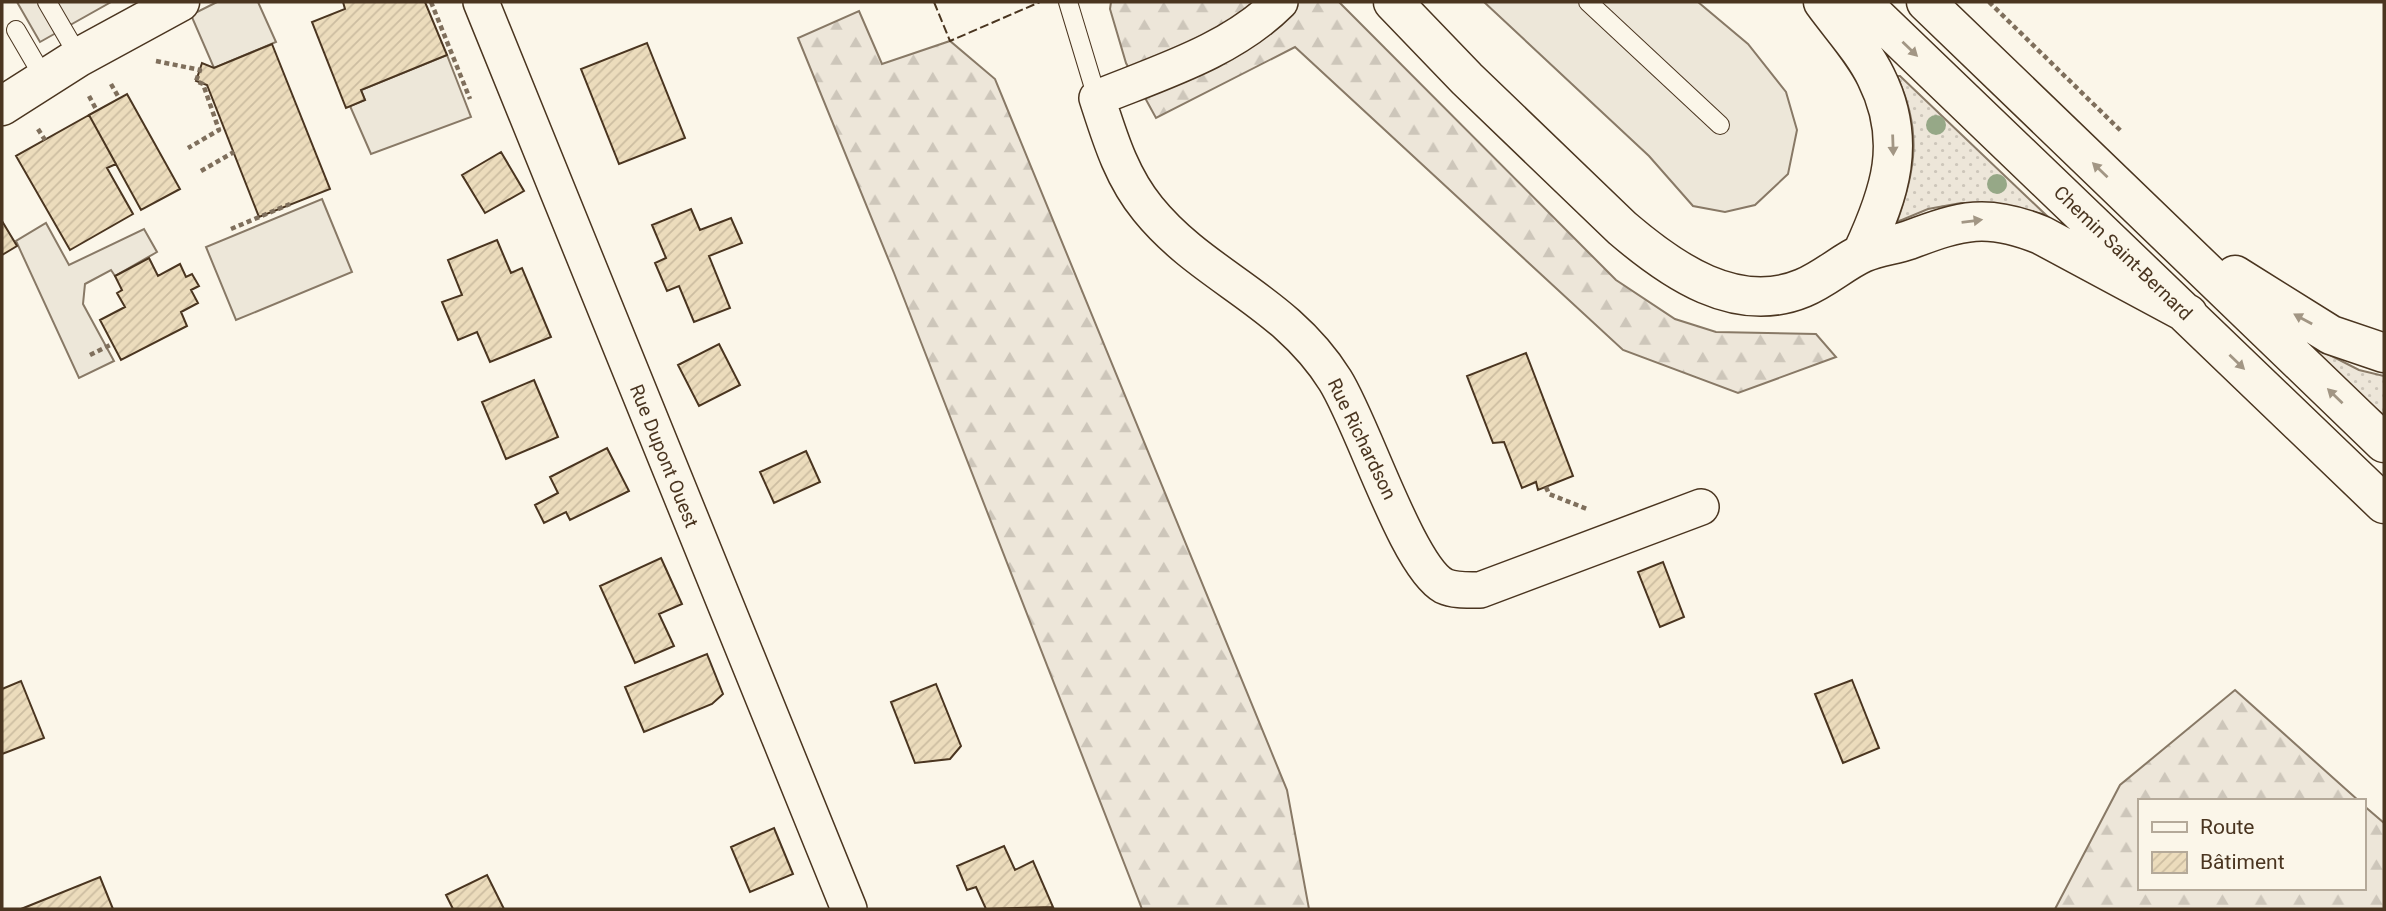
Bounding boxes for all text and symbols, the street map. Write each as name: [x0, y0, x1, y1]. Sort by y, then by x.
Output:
one-way arrow: [1901, 40, 1918, 56]
one-way arrow: [1887, 135, 1898, 157]
one-way arrow: [2092, 162, 2109, 178]
street label: Chemin Saint-Bernard: [2049, 181, 2197, 325]
one-way arrow: [1961, 215, 1983, 226]
one-way arrow: [2294, 313, 2313, 325]
one-way arrow: [2228, 353, 2245, 369]
street label: Rue Richardson: [1323, 375, 1401, 503]
street label: Rue Dupont Ouest: [625, 381, 703, 531]
one-way arrow: [2327, 388, 2344, 404]
legend: [2138, 799, 2365, 890]
text: Route: [2200, 815, 2255, 839]
text: Bâtiment: [2200, 850, 2285, 874]

